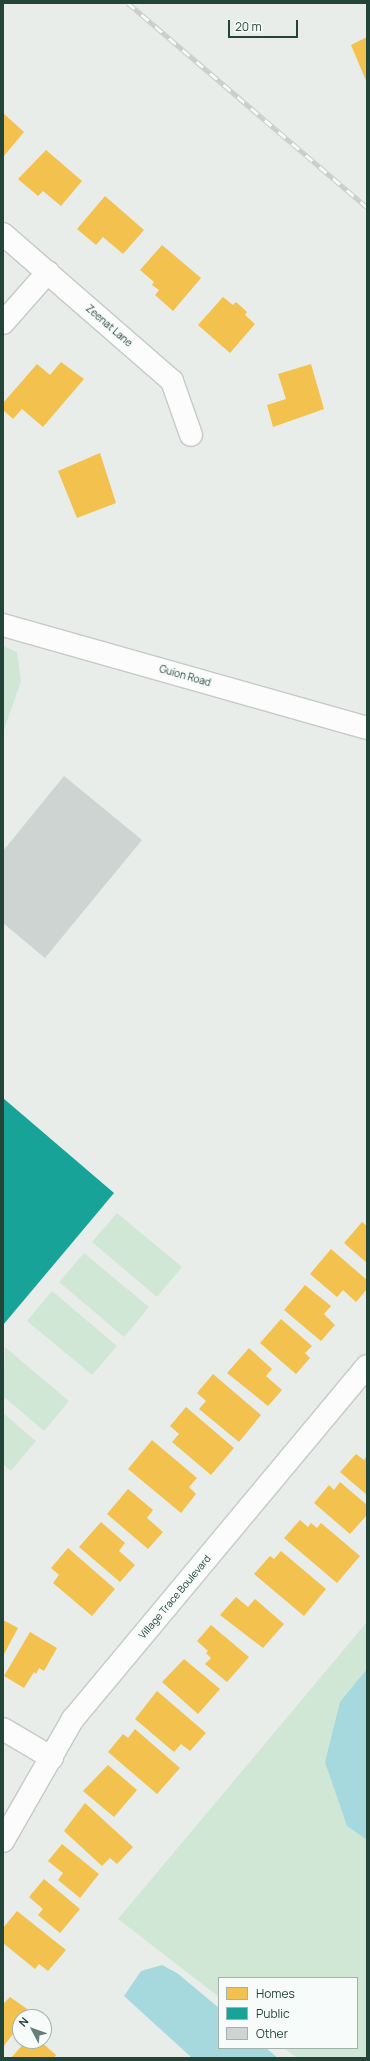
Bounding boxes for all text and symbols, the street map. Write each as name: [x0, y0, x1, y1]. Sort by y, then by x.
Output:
scale bar: [230, 12, 300, 38]
text: 20 m: [235, 18, 262, 35]
street label: Zeenat Lane: [83, 303, 135, 349]
street label: Guion Road: [158, 663, 212, 689]
street label: Village Trace Boulevard: [136, 1553, 214, 1641]
legend: [218, 1977, 358, 2049]
text: Homes: [256, 1985, 295, 2002]
text: Public: [256, 2005, 290, 2022]
north arrow: [12, 2009, 52, 2049]
text: N: [15, 2014, 32, 2029]
text: Other: [256, 2025, 288, 2042]

